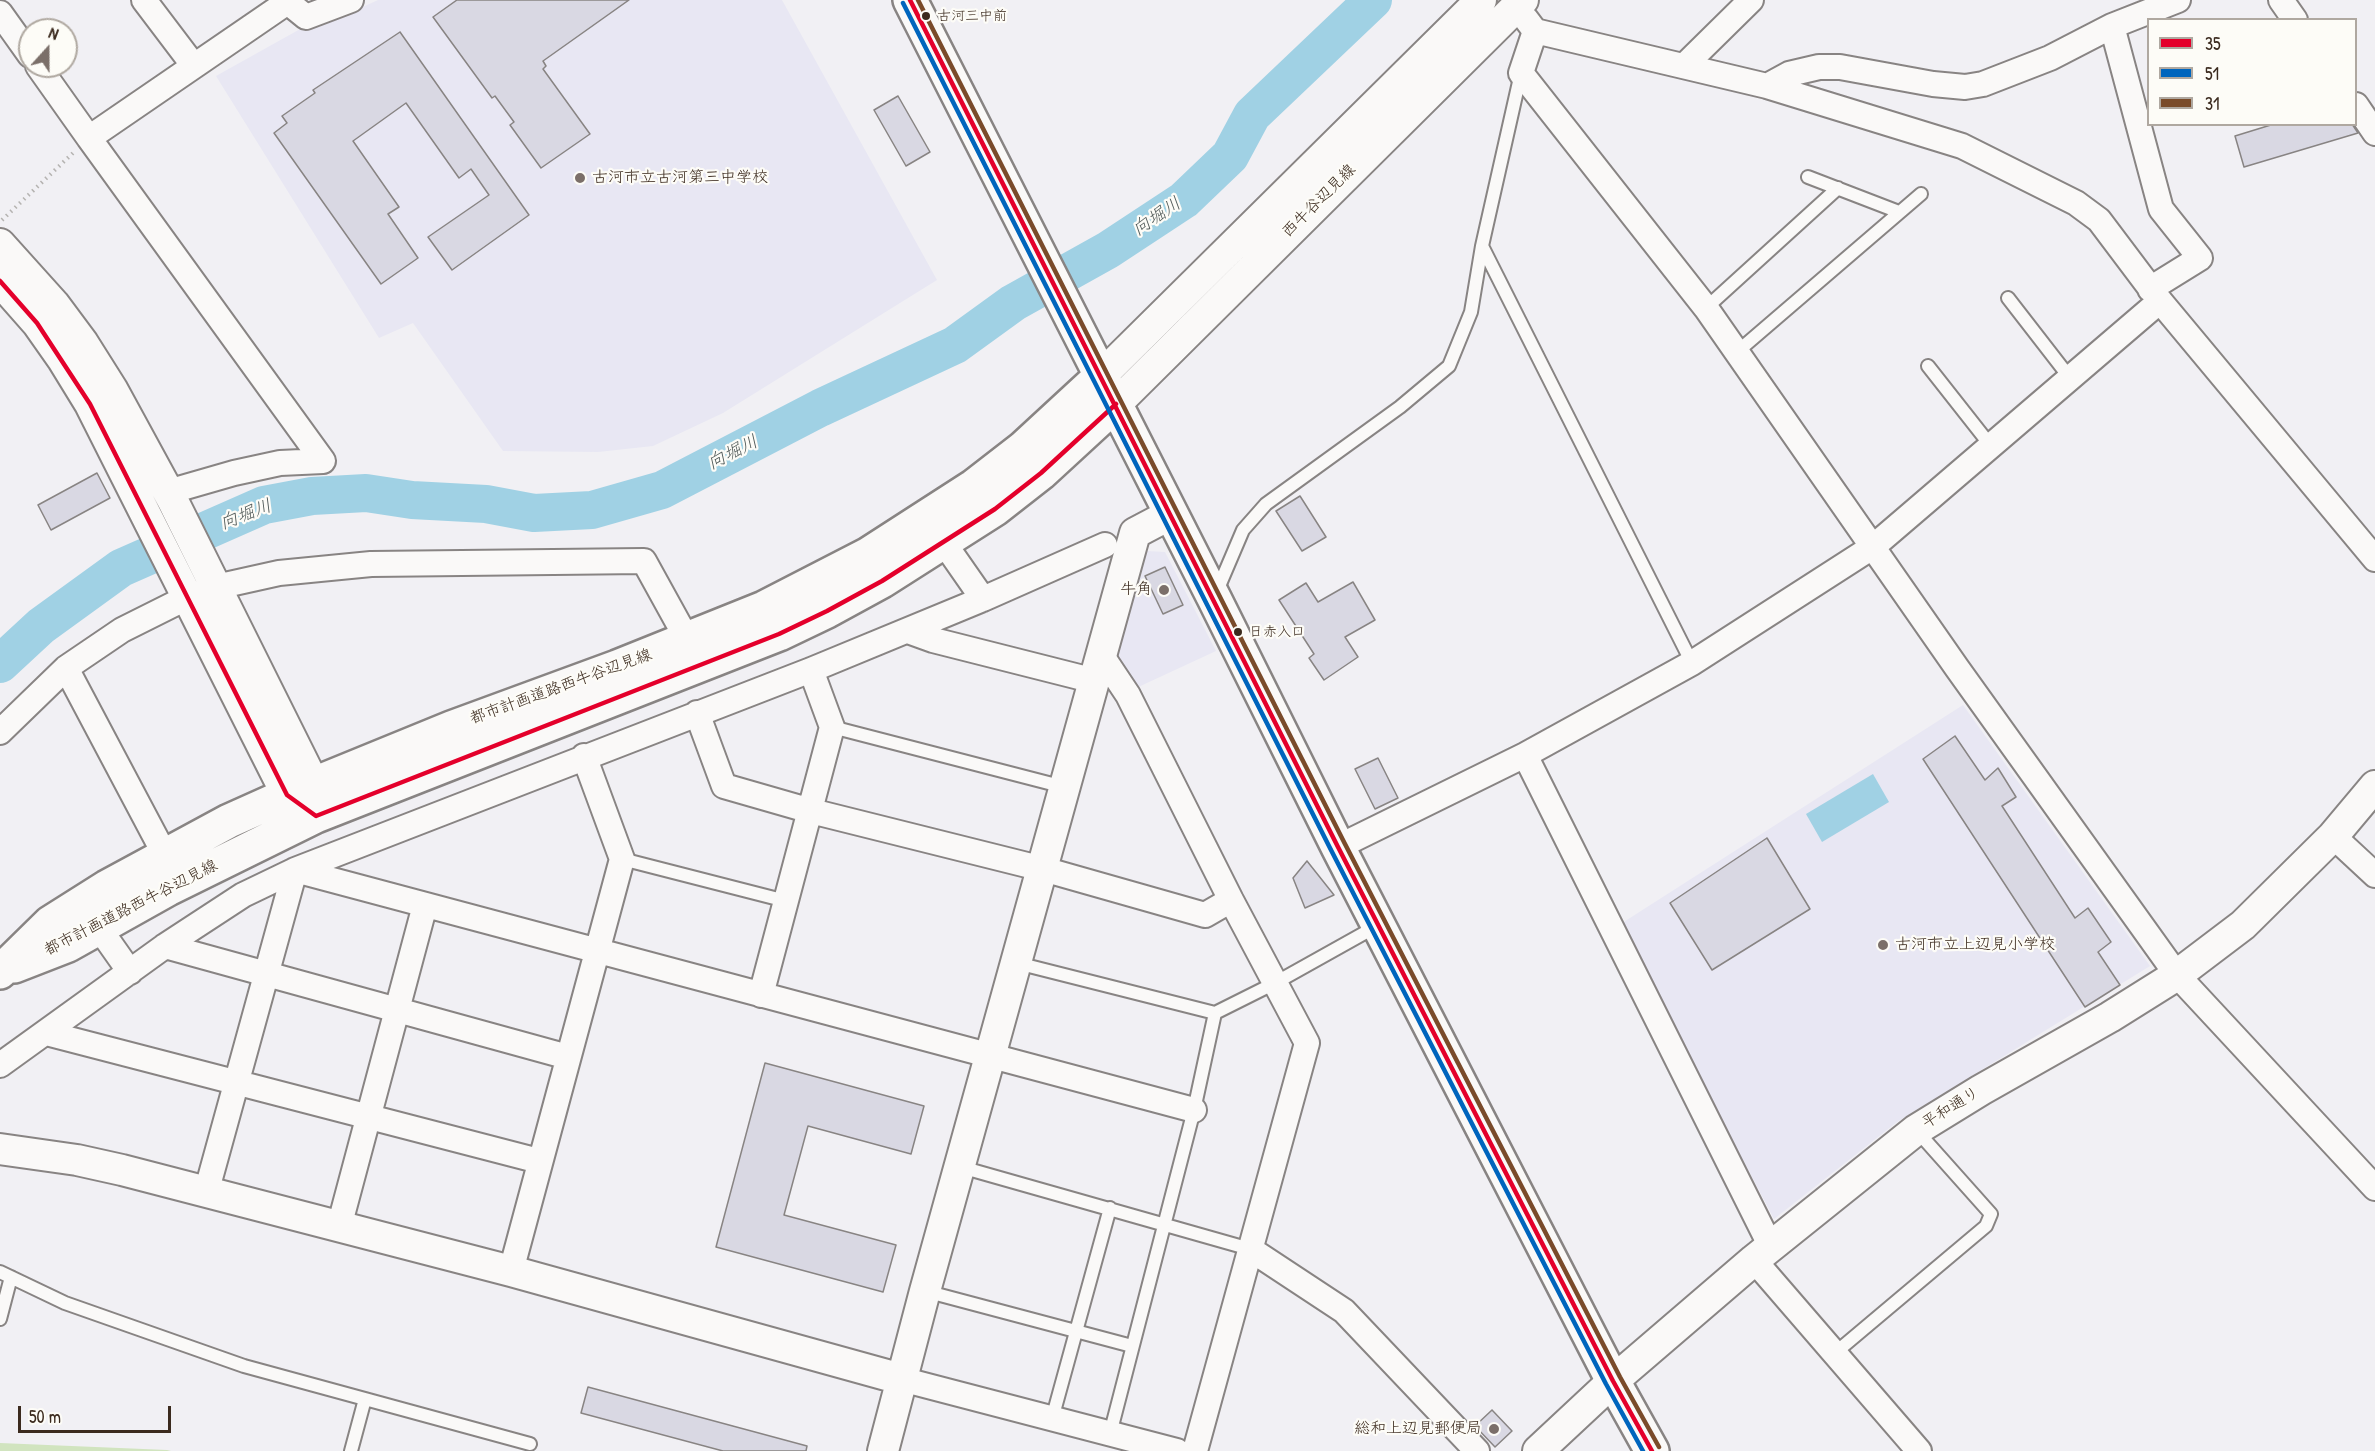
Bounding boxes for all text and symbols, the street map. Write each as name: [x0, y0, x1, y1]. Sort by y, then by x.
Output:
place label: 古河三中前: [937, 8, 1007, 24]
marker: 古河三中前: [920, 10, 932, 22]
north arrow: [18, 18, 78, 78]
legend: [2147, 18, 2357, 126]
text: N: [46, 21, 62, 45]
text: 35: [2205, 31, 2221, 56]
text: 51: [2205, 61, 2219, 86]
text: 31: [2205, 91, 2220, 116]
street label: 西牛谷辺見線: [1278, 160, 1360, 242]
place label: 古河市立古河第三中学校: [592, 168, 768, 188]
marker: 古河市立古河第三中学校: [573, 171, 587, 185]
water label: 向堀川: [1129, 193, 1185, 241]
water label: 向堀川: [704, 431, 762, 475]
water label: 向堀川: [217, 495, 275, 535]
place label: 牛角: [1120, 580, 1152, 600]
marker: 牛角: [1157, 583, 1171, 597]
place label: 日赤入口: [1249, 624, 1305, 640]
marker: 日赤入口: [1232, 626, 1244, 638]
street label: 都市計画道路西牛谷辺見線: [468, 645, 654, 729]
street label: 都市計画道路西牛谷辺見線: [41, 856, 221, 960]
place label: 古河市立上辺見小学校: [1895, 935, 2055, 955]
marker: 古河市立上辺見小学校: [1876, 938, 1890, 952]
street label: 平和通り: [1919, 1083, 1983, 1133]
scale bar: [21, 1394, 174, 1432]
text: 50 m: [29, 1404, 61, 1429]
place label: 総和上辺見郵便局: [1354, 1419, 1482, 1439]
marker: 総和上辺見郵便局: [1487, 1422, 1501, 1436]

